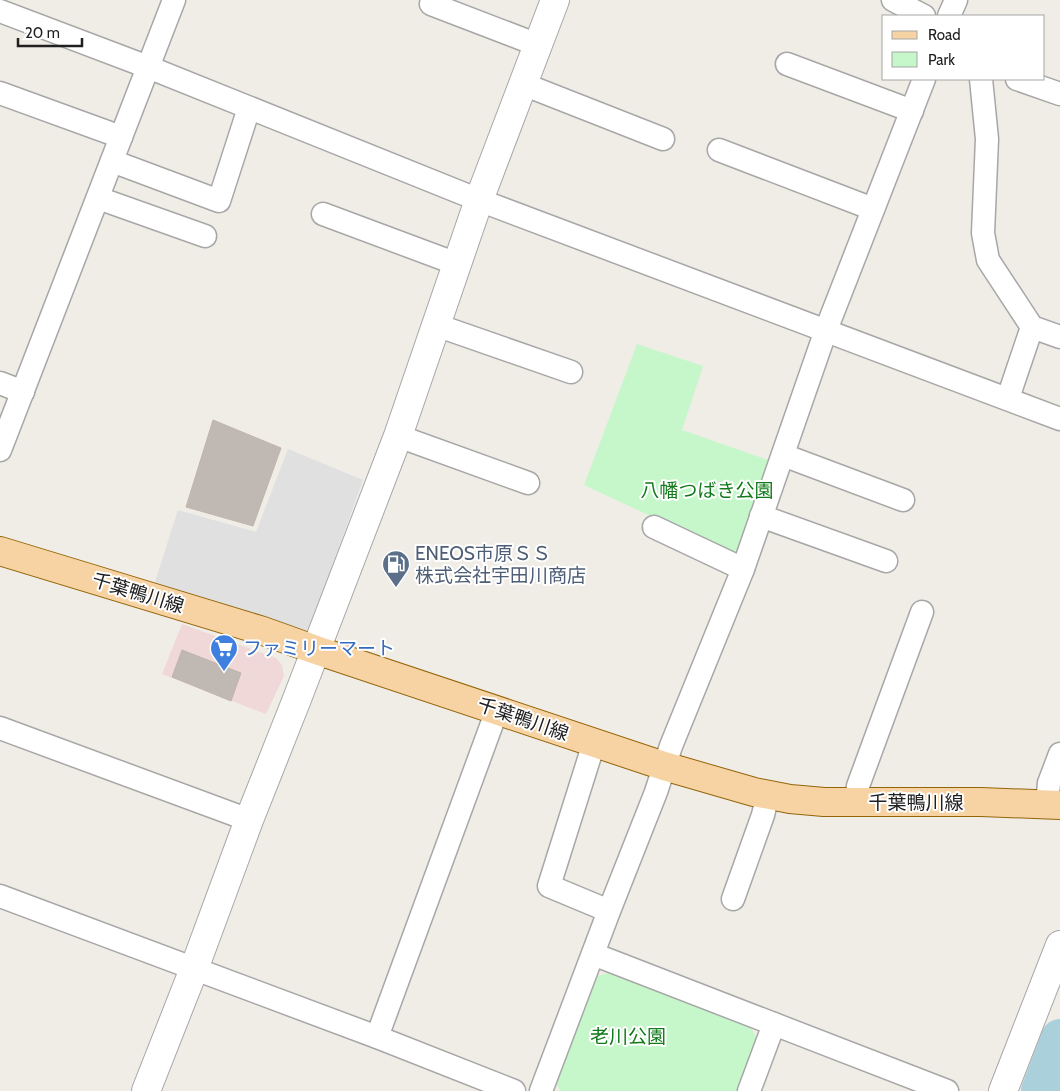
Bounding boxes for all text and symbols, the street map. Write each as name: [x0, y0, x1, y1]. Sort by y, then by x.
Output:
scale bar: [18, 15, 81, 47]
legend: [882, 15, 1045, 80]
text: 20 m: [25, 24, 60, 42]
text: Road: [928, 26, 961, 44]
text: Park: [928, 51, 955, 69]
park label: 八幡つばき公園: [640, 479, 774, 502]
place label: ENEOS市原ＳＳ 株式会社宇田川商店: [415, 542, 586, 587]
fuel station icon: ENEOS市原ＳＳ 株式会社宇田川商店: [381, 549, 411, 588]
street label: 千葉鴨川線: [89, 568, 187, 618]
supermarket icon: ファミリーマート: [209, 633, 239, 672]
place label: ファミリーマート: [243, 637, 395, 660]
street label: 千葉鴨川線: [474, 693, 572, 745]
street label: 千葉鴨川線: [868, 791, 964, 814]
park label: 老川公園: [590, 1025, 666, 1048]

